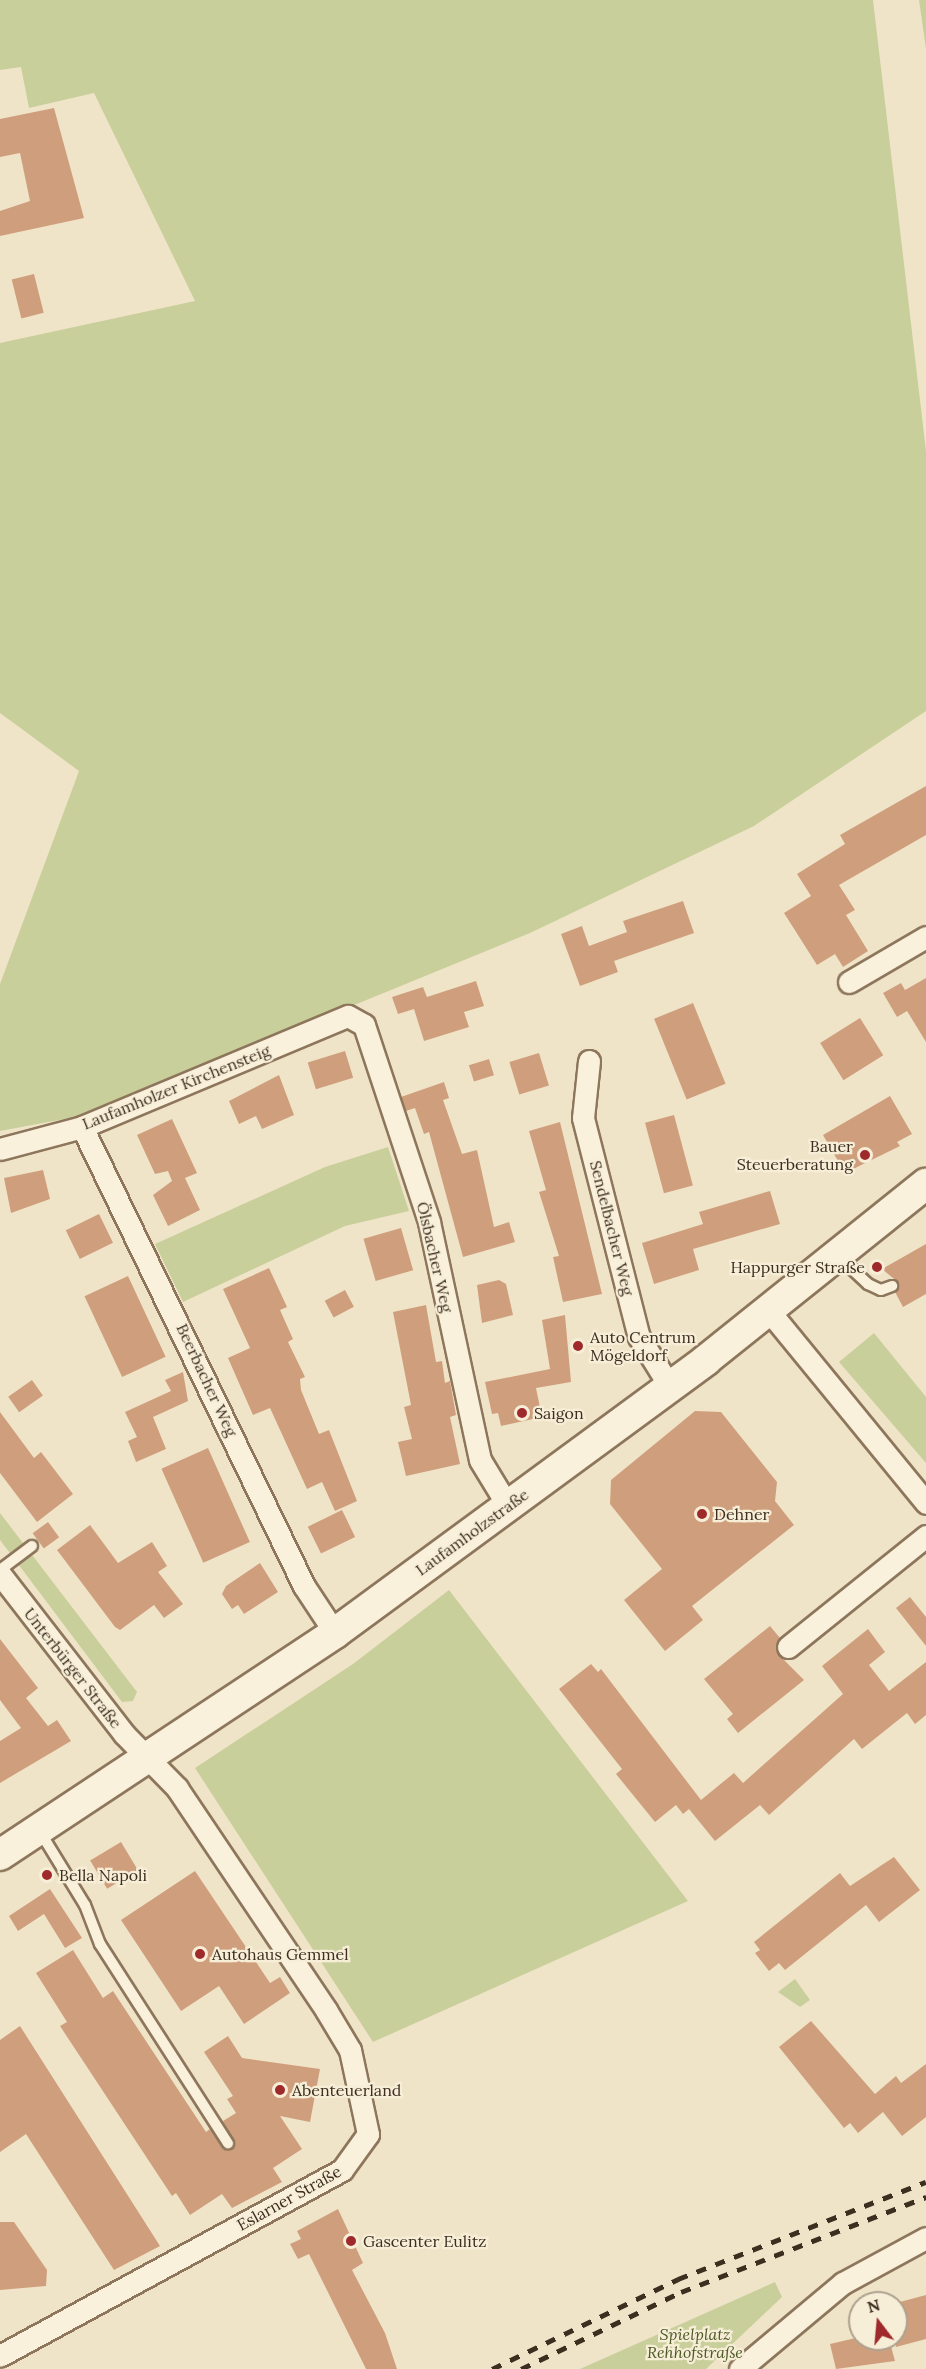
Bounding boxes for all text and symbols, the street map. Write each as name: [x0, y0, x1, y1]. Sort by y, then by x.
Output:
street label: Laufamholzer Kirchensteig: [79, 1040, 273, 1134]
place label: Bauer Steuerberatung: [737, 1136, 853, 1174]
marker: Bauer Steuerberatung: [858, 1148, 872, 1162]
street label: Sendelbacher Weg: [586, 1159, 638, 1297]
street label: Ölsbacher Weg: [413, 1200, 457, 1314]
place label: Happurger Straße: [730, 1257, 865, 1277]
marker: Happurger Straße: [870, 1260, 884, 1274]
street label: Beerbacher Weg: [172, 1320, 242, 1440]
place label: Auto Centrum Mögeldorf: [590, 1327, 696, 1365]
marker: Auto Centrum Mögeldorf: [571, 1339, 585, 1353]
place label: Saigon: [534, 1403, 584, 1423]
marker: Saigon: [515, 1406, 529, 1420]
street label: Laufamholzstraße: [412, 1485, 532, 1579]
place label: Dehner: [714, 1504, 769, 1524]
marker: Dehner: [695, 1507, 709, 1521]
street label: Unterbürger Straße: [20, 1604, 126, 1732]
place label: Bella Napoli: [59, 1865, 147, 1885]
marker: Bella Napoli: [40, 1868, 54, 1882]
place label: Autohaus Gemmel: [212, 1944, 349, 1964]
marker: Autohaus Gemmel: [193, 1947, 207, 1961]
place label: Abenteuerland: [292, 2080, 401, 2100]
marker: Abenteuerland: [273, 2083, 287, 2097]
street label: Eslarner Straße: [234, 2161, 344, 2235]
place label: Gascenter Eulitz: [363, 2231, 486, 2251]
marker: Gascenter Eulitz: [344, 2234, 358, 2248]
north arrow: [848, 2291, 908, 2351]
text: N: [865, 2294, 882, 2317]
park label: Spielplatz Rehhofstraße: [647, 2324, 743, 2362]

